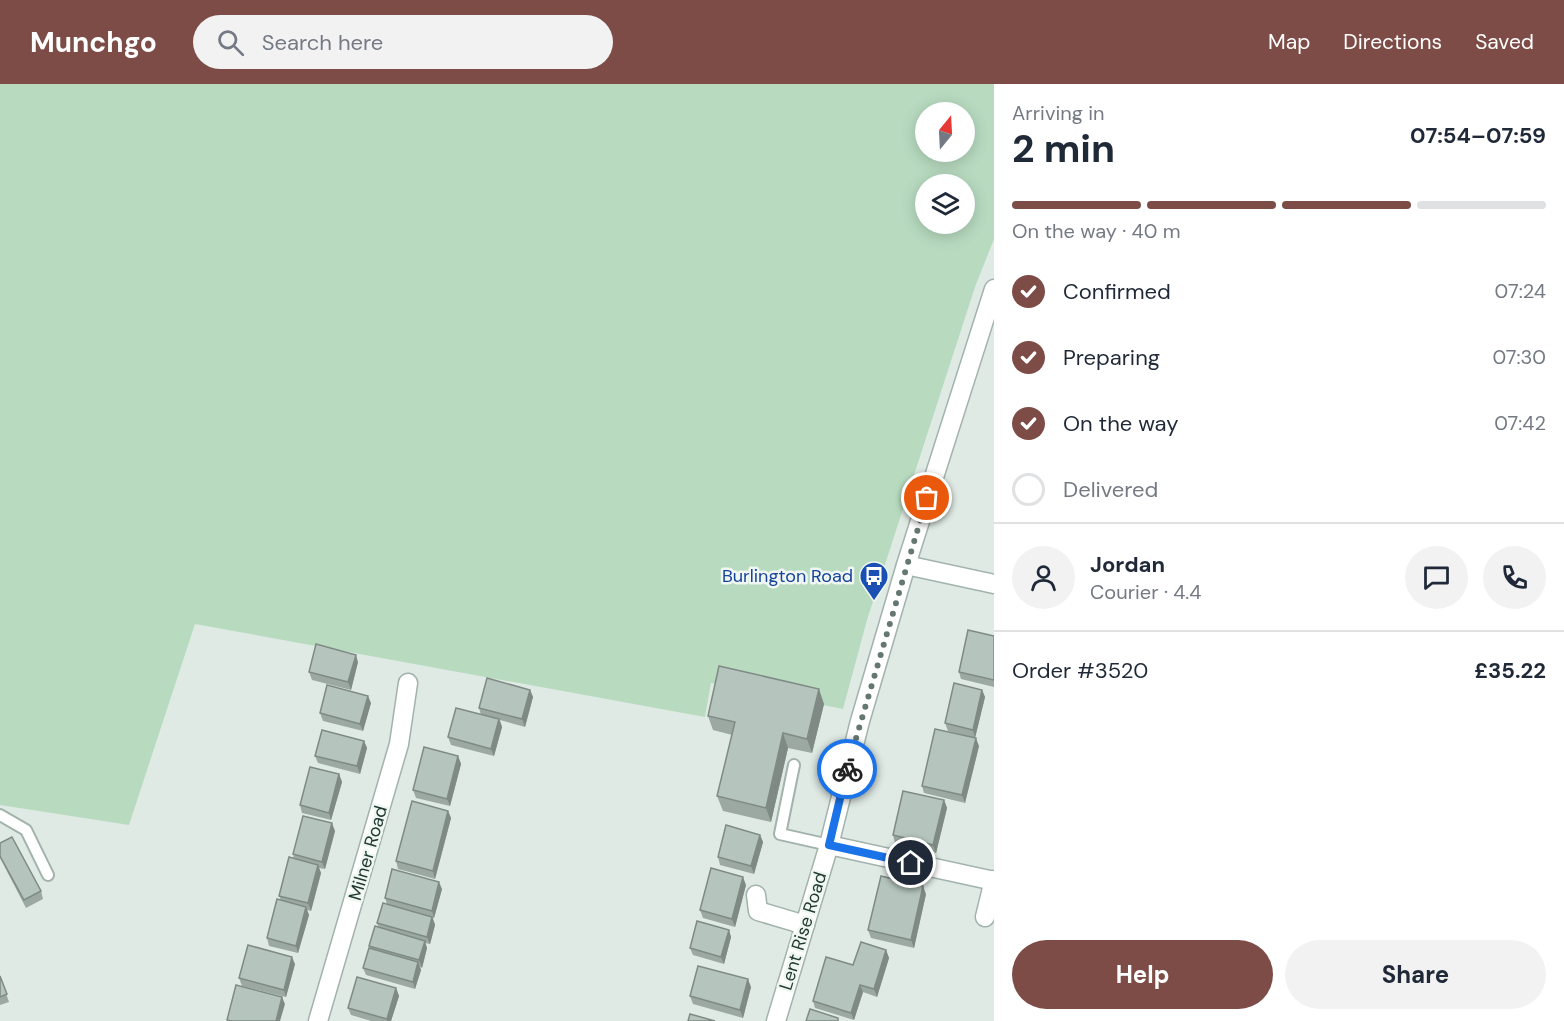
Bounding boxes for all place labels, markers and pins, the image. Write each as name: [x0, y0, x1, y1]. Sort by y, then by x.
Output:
pin: [901, 472, 952, 523]
bus stop icon: Burlington Road: [858, 560, 890, 602]
place label: Burlington Road: [722, 564, 853, 588]
pin: [885, 837, 936, 888]

